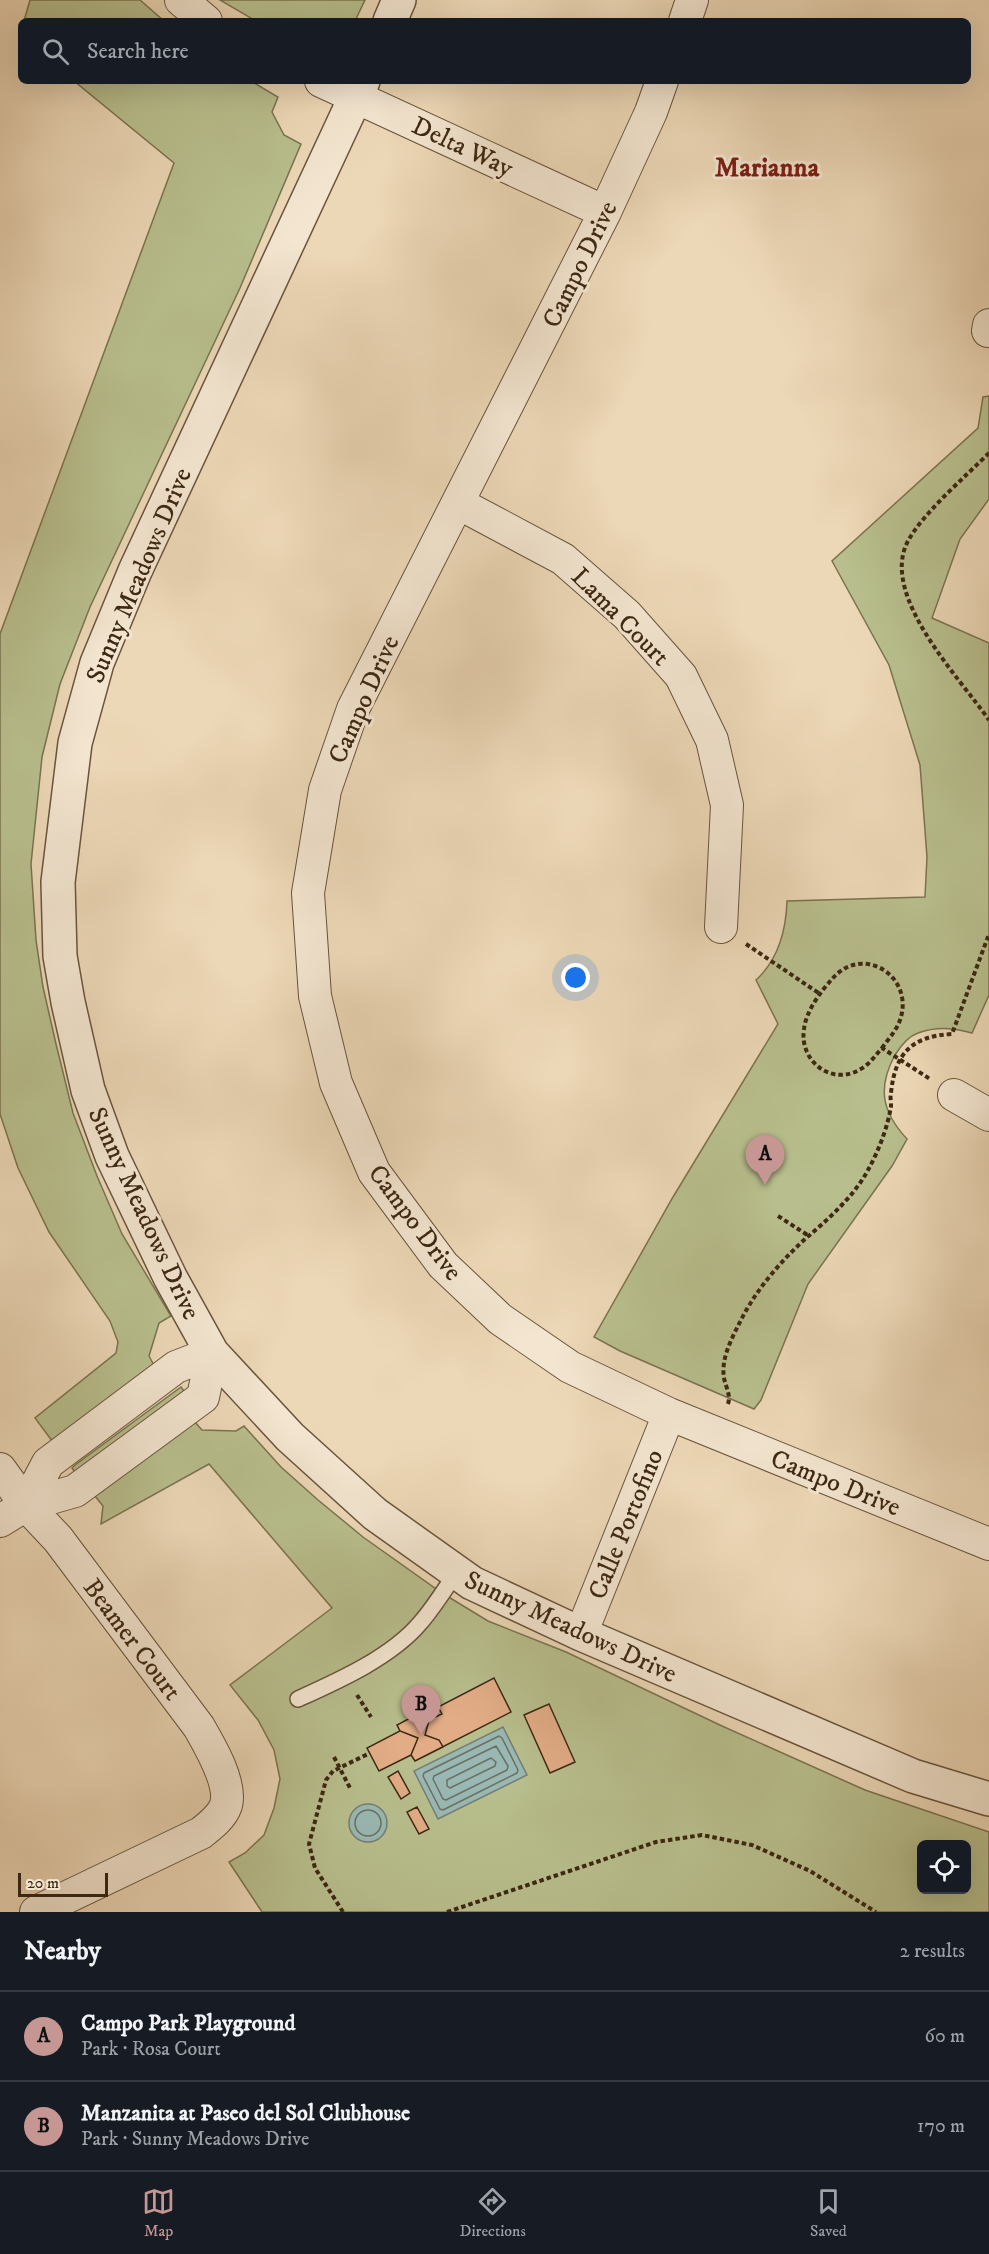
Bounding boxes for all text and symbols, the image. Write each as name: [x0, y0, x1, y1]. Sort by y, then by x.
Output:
search box: [18, 18, 971, 84]
icon: search: [39, 35, 72, 68]
text: Search here: [87, 38, 189, 65]
street label: Delta Way: [406, 110, 519, 185]
district label: Marianna: [715, 151, 820, 185]
street label: Campo Drive: [535, 196, 625, 333]
street label: Sunny Meadows Drive: [79, 463, 200, 688]
street label: Lama Court: [564, 561, 676, 673]
street label: Campo Drive: [321, 630, 407, 769]
your location: [561, 963, 590, 992]
street label: Sunny Meadows Drive: [80, 1102, 207, 1325]
pin: A: [746, 1136, 784, 1185]
street label: Campo Drive: [360, 1158, 469, 1288]
street label: Campo Drive: [766, 1442, 905, 1524]
street label: Calle Portofino: [581, 1445, 671, 1604]
street label: Sunny Meadows Drive: [459, 1564, 682, 1691]
street label: Beamer Court: [75, 1572, 188, 1707]
pin: B: [402, 1686, 440, 1735]
map controls: [917, 1840, 971, 1894]
button: locate: [917, 1840, 971, 1894]
scale bar: [18, 1870, 108, 1898]
text: 20 m: [27, 1873, 59, 1893]
text: Nearby: [24, 1935, 101, 1968]
text: 2 results: [900, 1939, 965, 1964]
text: Campo Park Playground: [81, 2010, 295, 2037]
text: A: [37, 2024, 50, 2049]
text: 60 m: [925, 2024, 965, 2049]
text: Park · Rosa Court: [81, 2037, 221, 2062]
text: Manzanita at Paseo del Sol Clubhouse: [81, 2100, 410, 2127]
text: B: [37, 2114, 50, 2139]
text: 170 m: [917, 2114, 965, 2139]
text: Park · Sunny Meadows Drive: [81, 2127, 309, 2152]
tab: Map: [142, 2185, 175, 2241]
tab: Directions: [459, 2185, 526, 2241]
tab: Saved: [810, 2185, 847, 2241]

